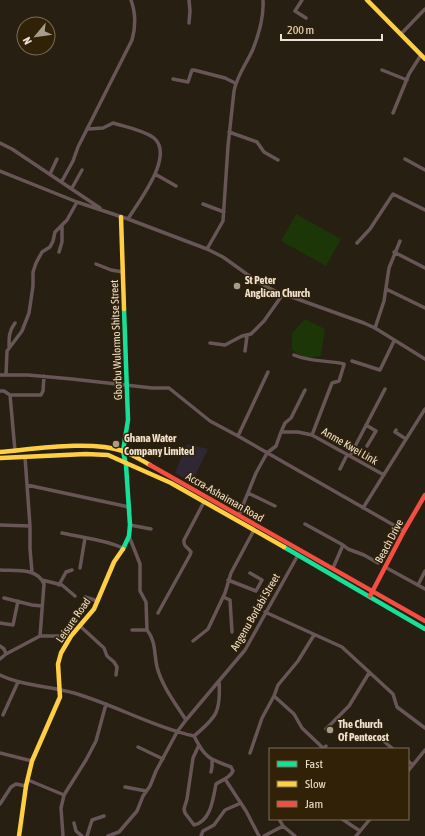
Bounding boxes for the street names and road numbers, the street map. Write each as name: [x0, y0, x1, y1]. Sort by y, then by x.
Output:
street label: Gborbu Wulormo Shitse Street: [108, 280, 124, 400]
street label: Anme Kwei Link: [320, 425, 380, 467]
street label: Accra-Ashaiman Road: [184, 470, 266, 524]
street label: Beach Drive: [373, 517, 405, 565]
street label: Angenu Borlabi Street: [228, 571, 282, 653]
street label: Leisure Road: [53, 595, 93, 645]

